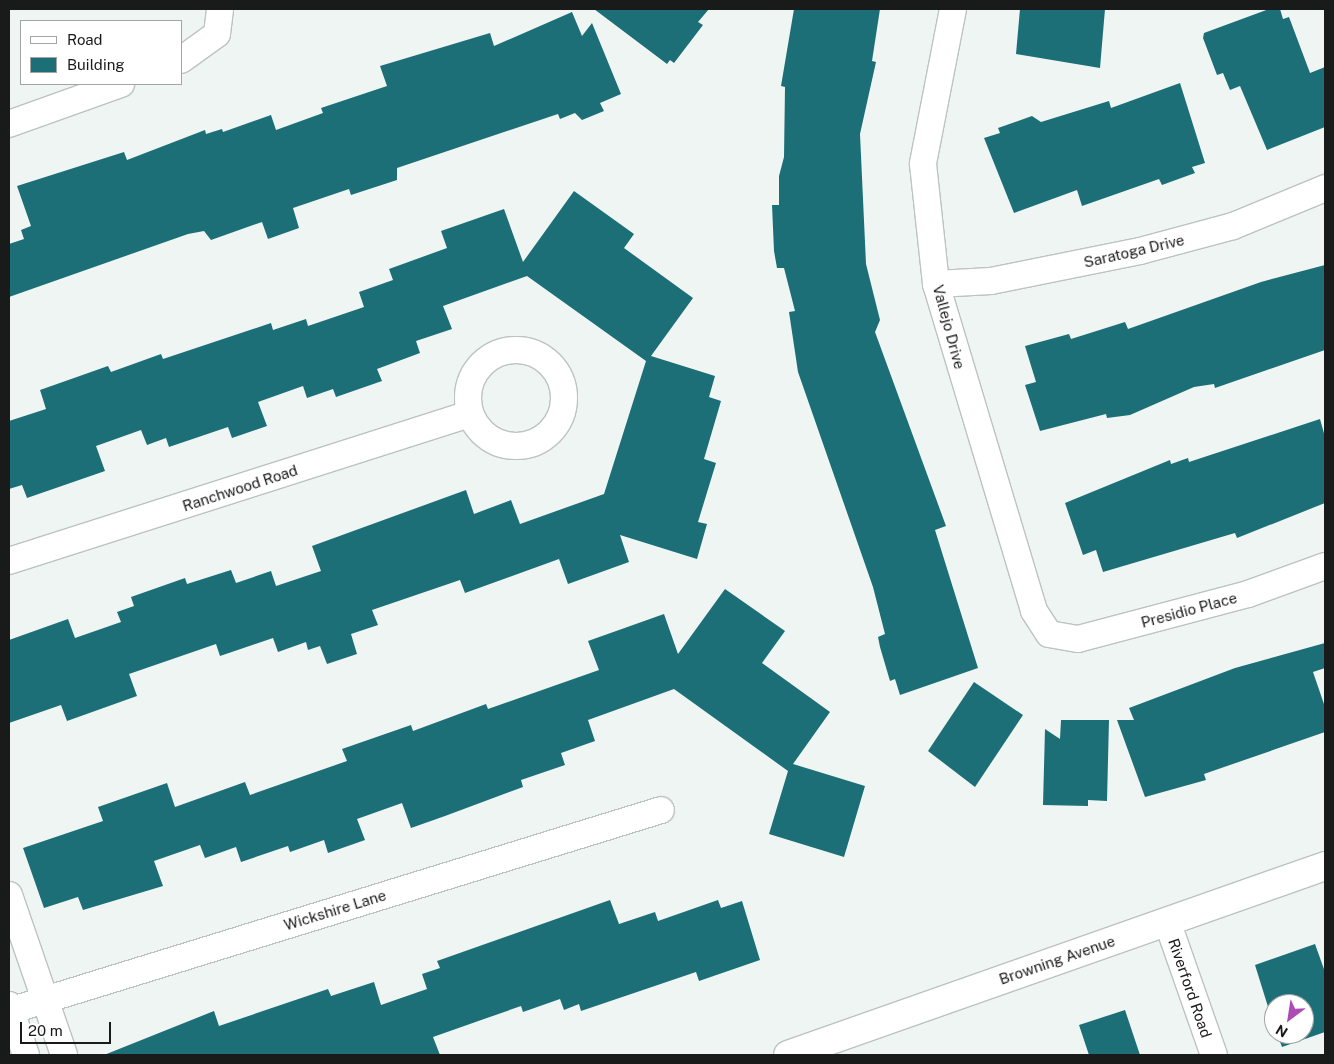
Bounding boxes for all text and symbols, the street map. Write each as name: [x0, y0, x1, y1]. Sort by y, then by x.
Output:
legend: [20, 20, 182, 85]
text: Road: [67, 31, 103, 48]
text: Building: [67, 56, 125, 73]
street label: Saratoga Drive: [1082, 231, 1186, 271]
street label: Vallejo Drive: [929, 283, 969, 371]
street label: Ranchwood Road: [180, 461, 300, 515]
street label: Presidio Place: [1139, 589, 1239, 631]
street label: Wickshire Lane: [282, 886, 388, 934]
street label: Browning Avenue: [997, 932, 1117, 988]
street label: Riverford Road: [1165, 936, 1215, 1040]
north arrow: [1264, 994, 1314, 1044]
scale bar: [22, 1012, 114, 1044]
text: N: [1273, 1021, 1291, 1041]
text: 20 m: [28, 1022, 63, 1039]

